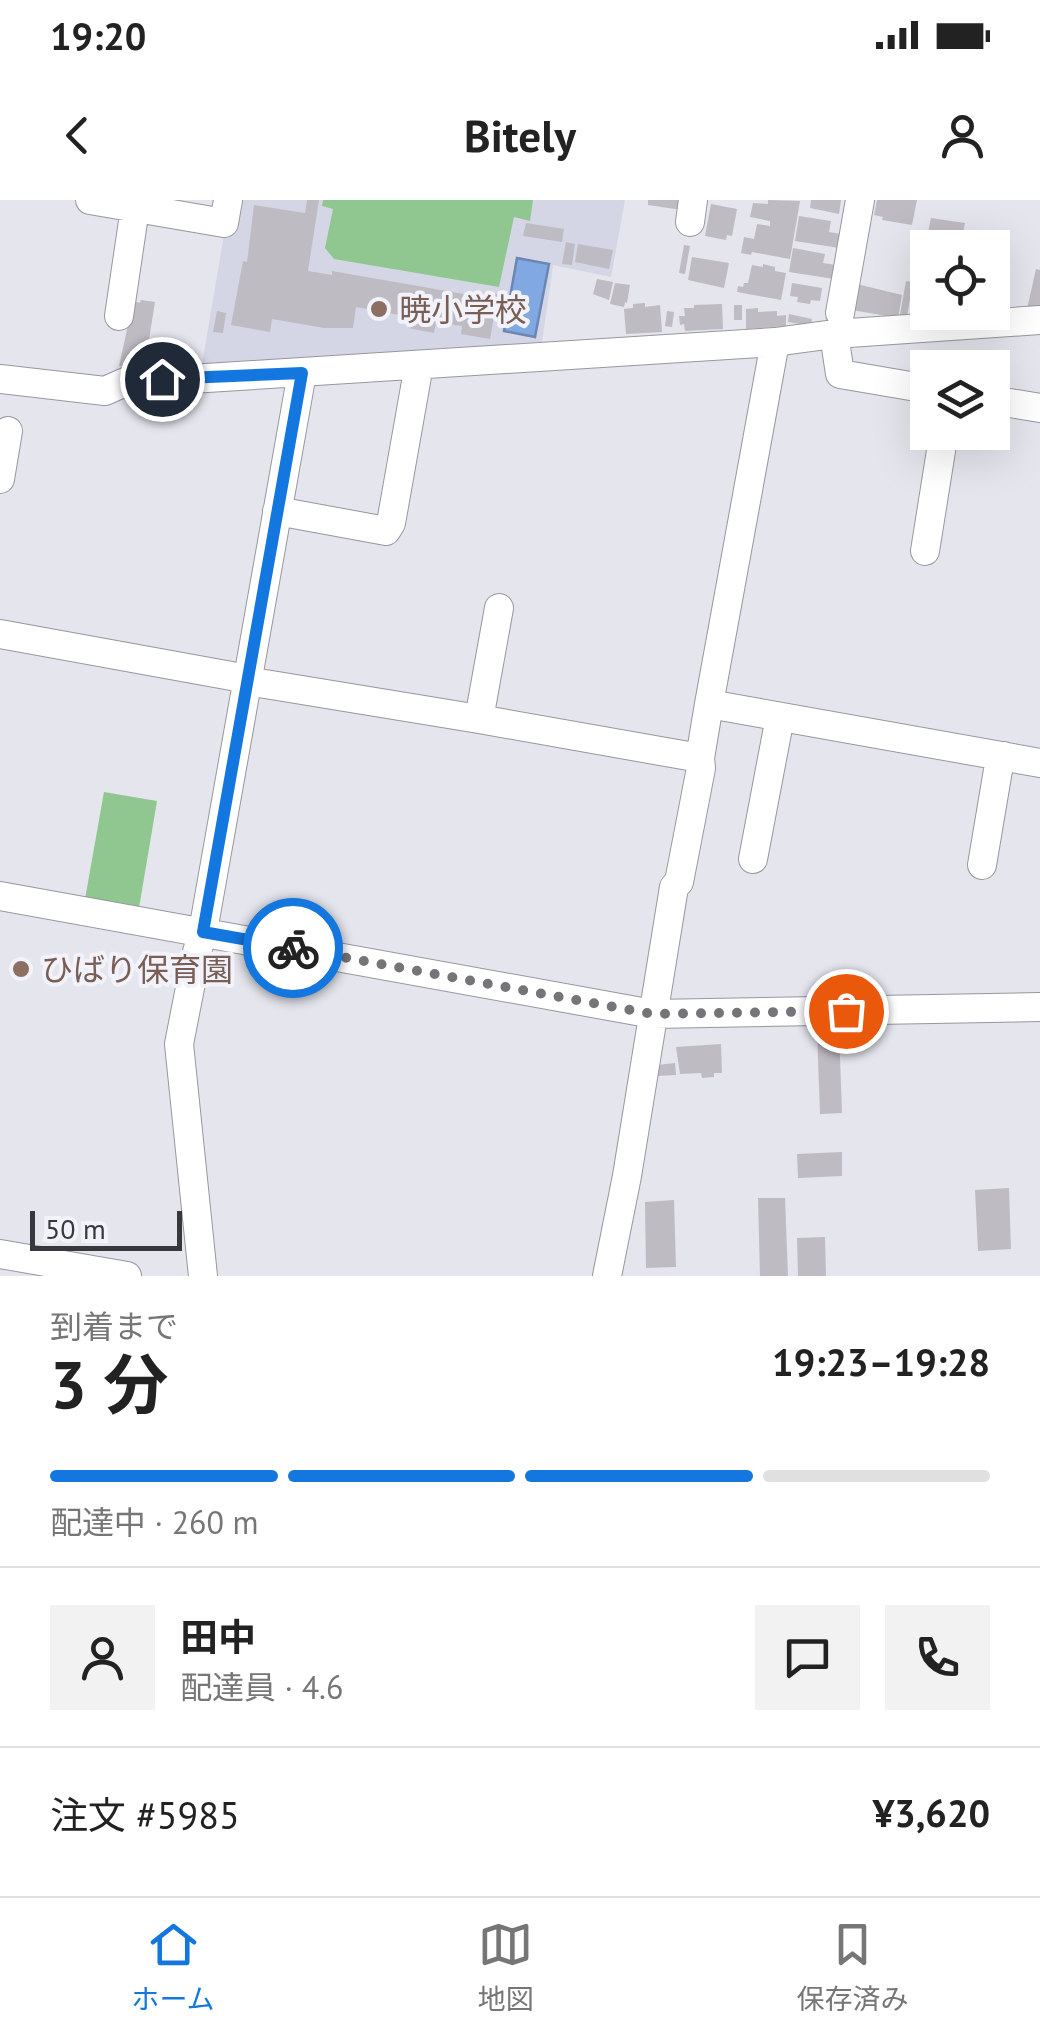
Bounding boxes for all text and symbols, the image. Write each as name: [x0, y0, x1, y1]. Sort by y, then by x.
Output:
text: 19:20: [50, 11, 146, 60]
text: Bitely: [464, 106, 576, 164]
icon: back: [50, 108, 105, 163]
icon: person: [935, 108, 990, 163]
map controls: [910, 230, 1010, 450]
button: locate: [910, 230, 1010, 330]
place label: 暁小学校: [399, 288, 527, 330]
marker: 暁小学校: [368, 298, 390, 320]
pin: [120, 337, 205, 422]
button: layers: [910, 350, 1010, 450]
icon: home: [135, 352, 190, 407]
courier: [243, 898, 343, 998]
icon: bike: [266, 921, 321, 976]
place label: ひばり保育園: [41, 948, 233, 990]
marker: ひばり保育園: [10, 958, 32, 980]
pin: [804, 969, 889, 1054]
icon: bag: [819, 984, 874, 1039]
scale bar: [30, 1206, 182, 1250]
text: 50 m: [45, 1210, 106, 1247]
text: 到着まで: [50, 1305, 178, 1347]
text: 19:23–19:28: [772, 1337, 990, 1386]
text: 3 分: [50, 1342, 168, 1426]
text: 配達中 · 260 m: [50, 1501, 258, 1543]
button: person: [50, 1605, 155, 1710]
button: chat: [755, 1605, 860, 1710]
button: phone: [885, 1605, 990, 1710]
text: 田中: [180, 1612, 256, 1661]
text: 配達員 · 4.6: [180, 1666, 343, 1708]
text: ¥3,620: [873, 1788, 990, 1837]
text: 注文 #5985: [50, 1790, 240, 1839]
tab: ホーム: [131, 1917, 215, 2017]
tab: 地図: [478, 1917, 534, 2017]
tab: 保存済み: [796, 1917, 909, 2017]

